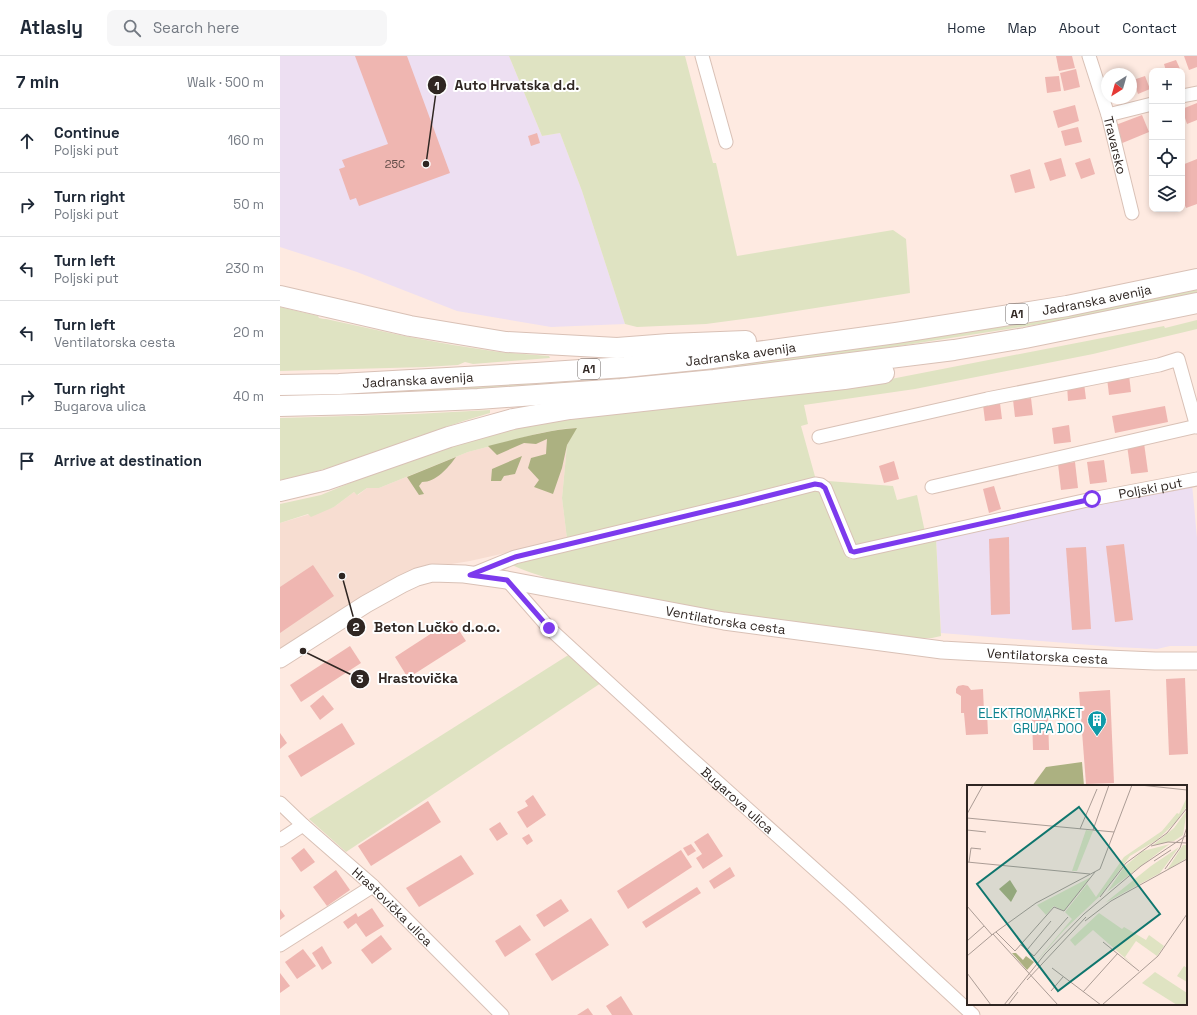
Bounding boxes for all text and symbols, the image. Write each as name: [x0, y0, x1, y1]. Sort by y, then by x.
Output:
search box: [107, 10, 387, 46]
text: Atlasly: [20, 15, 83, 40]
icon: search: [121, 17, 143, 39]
text: Search here: [153, 18, 239, 37]
text: Home: [947, 19, 985, 37]
text: Map: [1007, 19, 1037, 37]
text: About: [1059, 19, 1100, 37]
text: Contact: [1122, 19, 1177, 37]
north arrow: [1101, 68, 1137, 104]
map controls: [1149, 68, 1185, 212]
button: +: [1149, 68, 1185, 104]
text: 7 min: [16, 71, 59, 93]
callout: Auto Hrvatska d.d.: [427, 72, 588, 98]
text: Walk · 500 m: [187, 74, 264, 91]
text: Auto Hrvatska d.d.: [455, 76, 579, 94]
text: 1: [434, 78, 440, 94]
button: −: [1149, 104, 1185, 140]
street label: Travarsko: [1100, 115, 1130, 176]
text: Continue: [54, 123, 120, 142]
icon: ahead: [16, 130, 38, 152]
text: 160 m: [228, 132, 264, 149]
button: locate: [1149, 140, 1185, 176]
text: Poljski put: [54, 142, 119, 159]
house number: 25C: [385, 157, 405, 171]
button: layers: [1149, 176, 1185, 212]
text: Turn right: [54, 187, 125, 206]
icon: right: [16, 194, 38, 216]
text: 50 m: [233, 196, 264, 213]
text: Poljski put: [54, 206, 119, 223]
text: Turn left: [54, 251, 116, 270]
icon: left: [16, 258, 38, 280]
text: 230 m: [226, 260, 264, 277]
text: Poljski put: [54, 270, 119, 287]
street label: Jadranska avenija: [1041, 281, 1153, 319]
road number: A1: [1006, 304, 1028, 324]
text: Turn left: [54, 315, 116, 334]
icon: left: [16, 322, 38, 344]
text: 20 m: [233, 324, 264, 341]
text: Ventilatorska cesta: [54, 334, 175, 351]
street label: Jadranska avenija: [685, 339, 798, 370]
road number: A1: [578, 359, 600, 379]
street label: Jadranska avenija: [362, 368, 474, 392]
text: Turn right: [54, 379, 125, 398]
icon: right: [16, 386, 38, 408]
text: 40 m: [233, 388, 264, 405]
text: Bugarova ulica: [54, 398, 146, 415]
icon: arrive: [16, 450, 38, 472]
text: Arrive at destination: [54, 451, 202, 470]
street label: Poljski put: [1117, 474, 1184, 503]
route start: [1083, 490, 1101, 508]
street label: Ventilatorska cesta: [664, 602, 787, 638]
callout: Beton Lučko d.o.o.: [346, 614, 509, 640]
text: Beton Lučko d.o.o.: [374, 618, 500, 636]
text: 2: [352, 619, 360, 635]
route end: [540, 619, 558, 637]
street label: Ventilatorska cesta: [986, 645, 1109, 668]
callout: Hrastovička: [350, 666, 466, 692]
text: Hrastovička: [378, 669, 458, 687]
text: 3: [356, 671, 364, 687]
place label: ELEKTROMARKET GRUPA DOO: [978, 705, 1083, 737]
building icon: ELEKTROMARKET GRUPA DOO: [1086, 709, 1108, 737]
street label: Bugarova ulica: [697, 763, 778, 838]
inset map: [967, 785, 1187, 1005]
street label: Hrastovička ulica: [348, 864, 437, 950]

